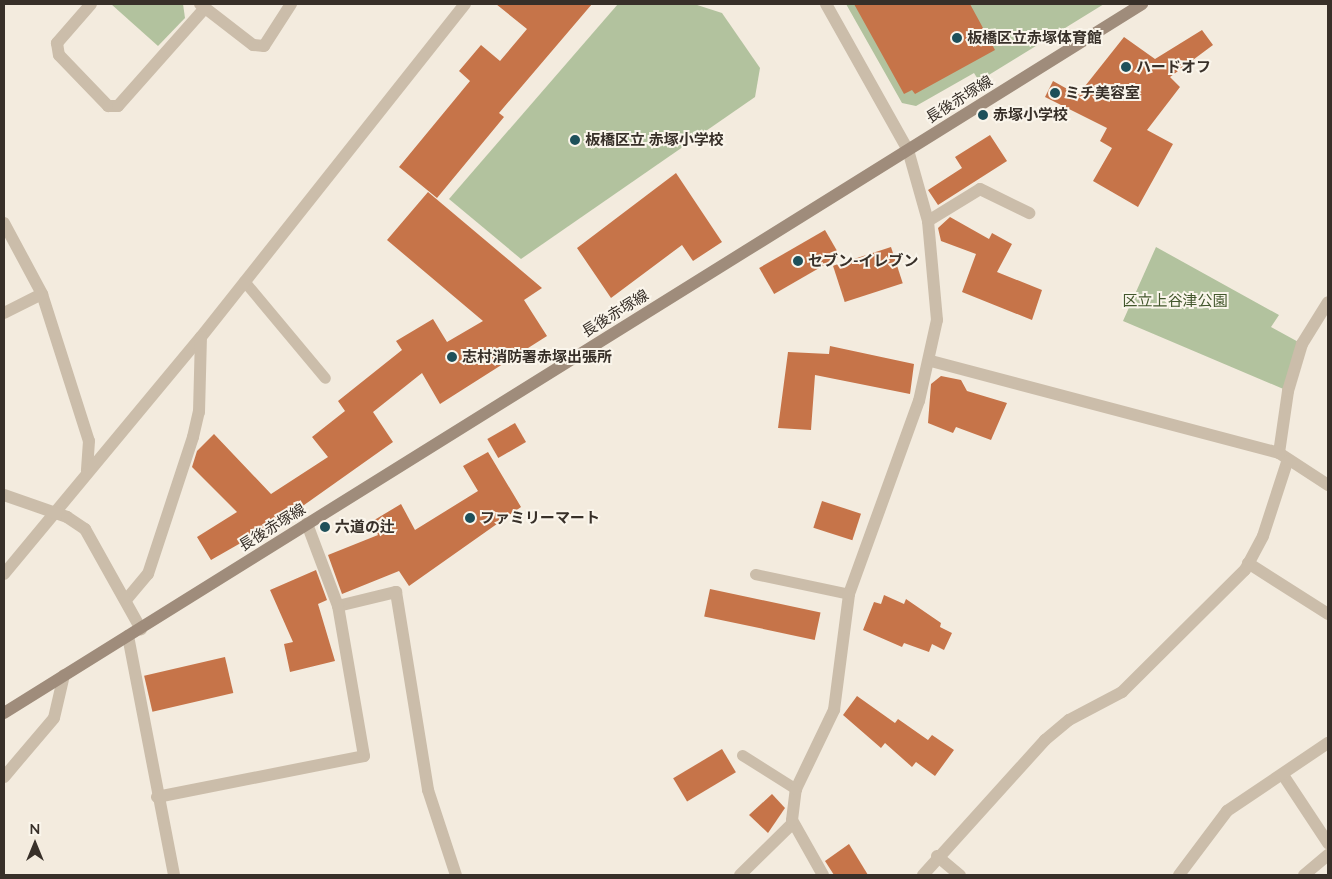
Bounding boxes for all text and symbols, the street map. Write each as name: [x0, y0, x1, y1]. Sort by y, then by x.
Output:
place label: 板橋区立赤塚体育館: [967, 29, 1102, 47]
marker: 板橋区立赤塚体育館: [951, 32, 963, 44]
place label: ハードオフ: [1136, 58, 1211, 76]
marker: ハードオフ: [1120, 61, 1132, 73]
street label: 長後赤塚線: [922, 71, 996, 127]
place label: ミチ美容室: [1065, 84, 1140, 102]
marker: ミチ美容室: [1049, 87, 1061, 99]
place label: 赤塚小学校: [993, 106, 1068, 124]
marker: 赤塚小学校: [977, 109, 989, 121]
place label: 板橋区立 赤塚小学校: [585, 131, 724, 149]
marker: 板橋区立 赤塚小学校: [569, 134, 581, 146]
place label: セブン-イレブン: [808, 252, 919, 270]
marker: セブン-イレブン: [792, 255, 804, 267]
street label: 長後赤塚線: [578, 285, 652, 341]
park label: 区立上谷津公園: [1123, 292, 1227, 310]
place label: 志村消防署赤塚出張所: [462, 348, 612, 366]
marker: 志村消防署赤塚出張所: [446, 351, 458, 363]
street label: 長後赤塚線: [235, 499, 309, 555]
place label: ファミリーマート: [480, 509, 600, 527]
marker: ファミリーマート: [464, 512, 476, 524]
place label: 六道の辻: [335, 518, 395, 536]
marker: 六道の辻: [319, 521, 331, 533]
north arrow: [10, 819, 60, 869]
text: N: [30, 820, 40, 837]

